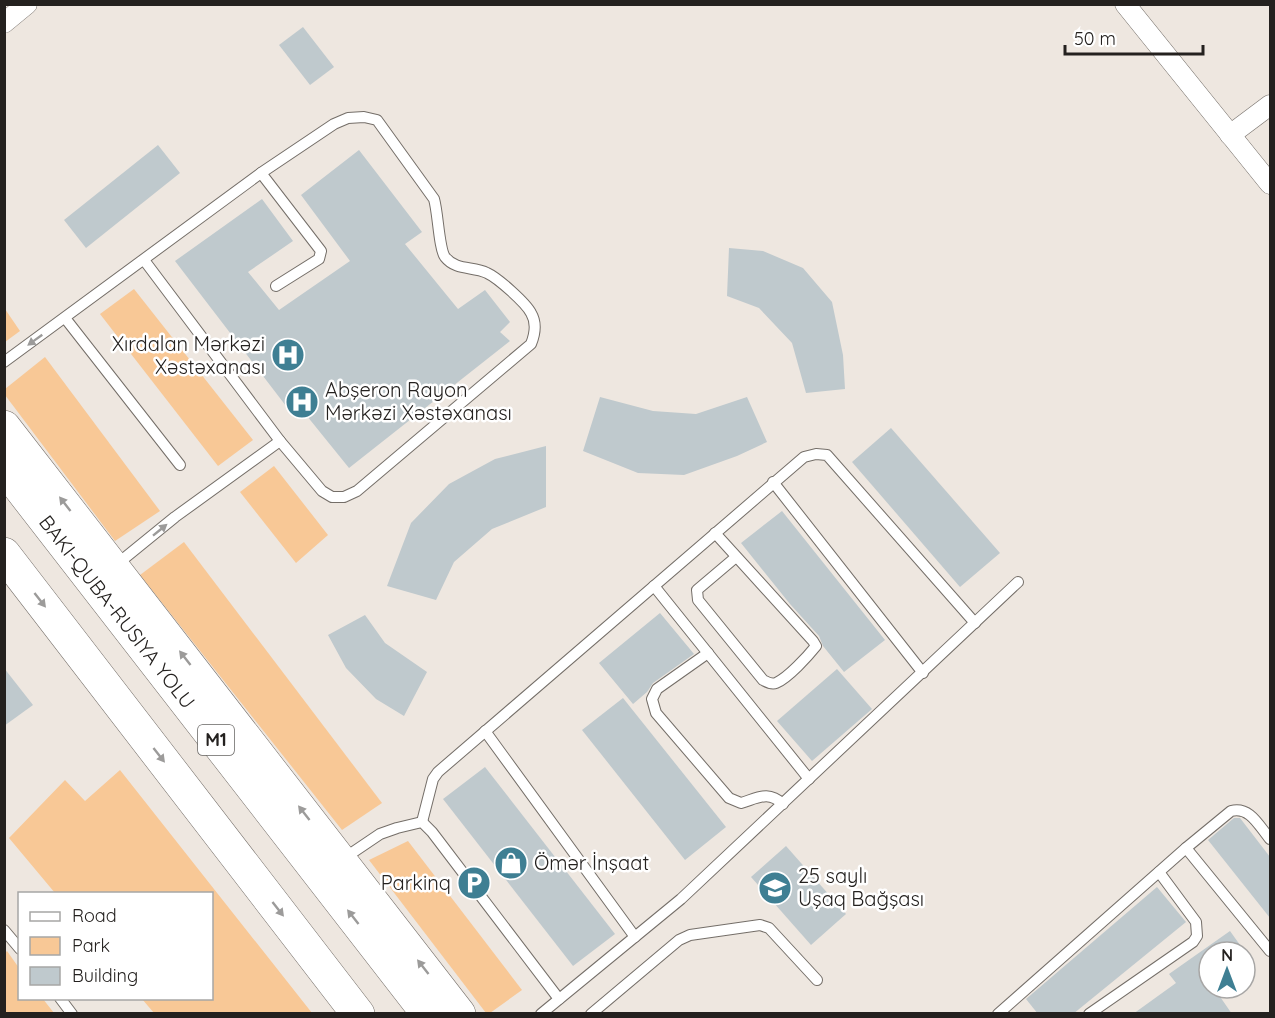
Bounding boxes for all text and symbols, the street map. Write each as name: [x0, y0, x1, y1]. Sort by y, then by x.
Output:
scale bar: [1065, 18, 1203, 56]
text: 50 m: [1074, 27, 1116, 50]
place label: Xırdalan Mərkəzi Xəstəxanası: [112, 331, 265, 379]
one-way arrow: [27, 334, 43, 346]
hospital icon: Xırdalan Mərkəzi Xəstəxanası: [270, 337, 306, 373]
place label: Abşeron Rayon Mərkəzi Xəstəxanası: [325, 377, 512, 425]
hospital icon: Abşeron Rayon Mərkəzi Xəstəxanası: [284, 384, 320, 420]
one-way arrow: [60, 497, 72, 512]
street label: BAKI-QUBA-RUSIYA YOLU: [34, 510, 201, 713]
one-way arrow: [152, 523, 168, 536]
one-way arrow: [34, 592, 47, 608]
one-way arrow: [179, 651, 191, 667]
road number: M1: [198, 725, 234, 755]
one-way arrow: [153, 746, 165, 762]
one-way arrow: [299, 805, 311, 820]
shop icon: Ömər İnşaat: [493, 845, 529, 881]
place label: Ömər İnşaat: [534, 850, 649, 875]
place label: 25 saylı Uşaq Bağşası: [798, 863, 924, 911]
parking icon: Parkinq: [456, 865, 492, 901]
place label: Parkinq: [381, 870, 451, 895]
school or university icon: 25 saylı Uşaq Bağşası: [757, 870, 793, 906]
legend: [18, 892, 213, 1000]
one-way arrow: [271, 902, 283, 917]
text: Road: [72, 904, 117, 927]
one-way arrow: [348, 910, 360, 925]
text: Park: [72, 934, 110, 957]
north arrow: [1197, 940, 1257, 1000]
text: N: [1221, 945, 1233, 965]
one-way arrow: [417, 959, 430, 975]
text: Building: [72, 964, 138, 987]

